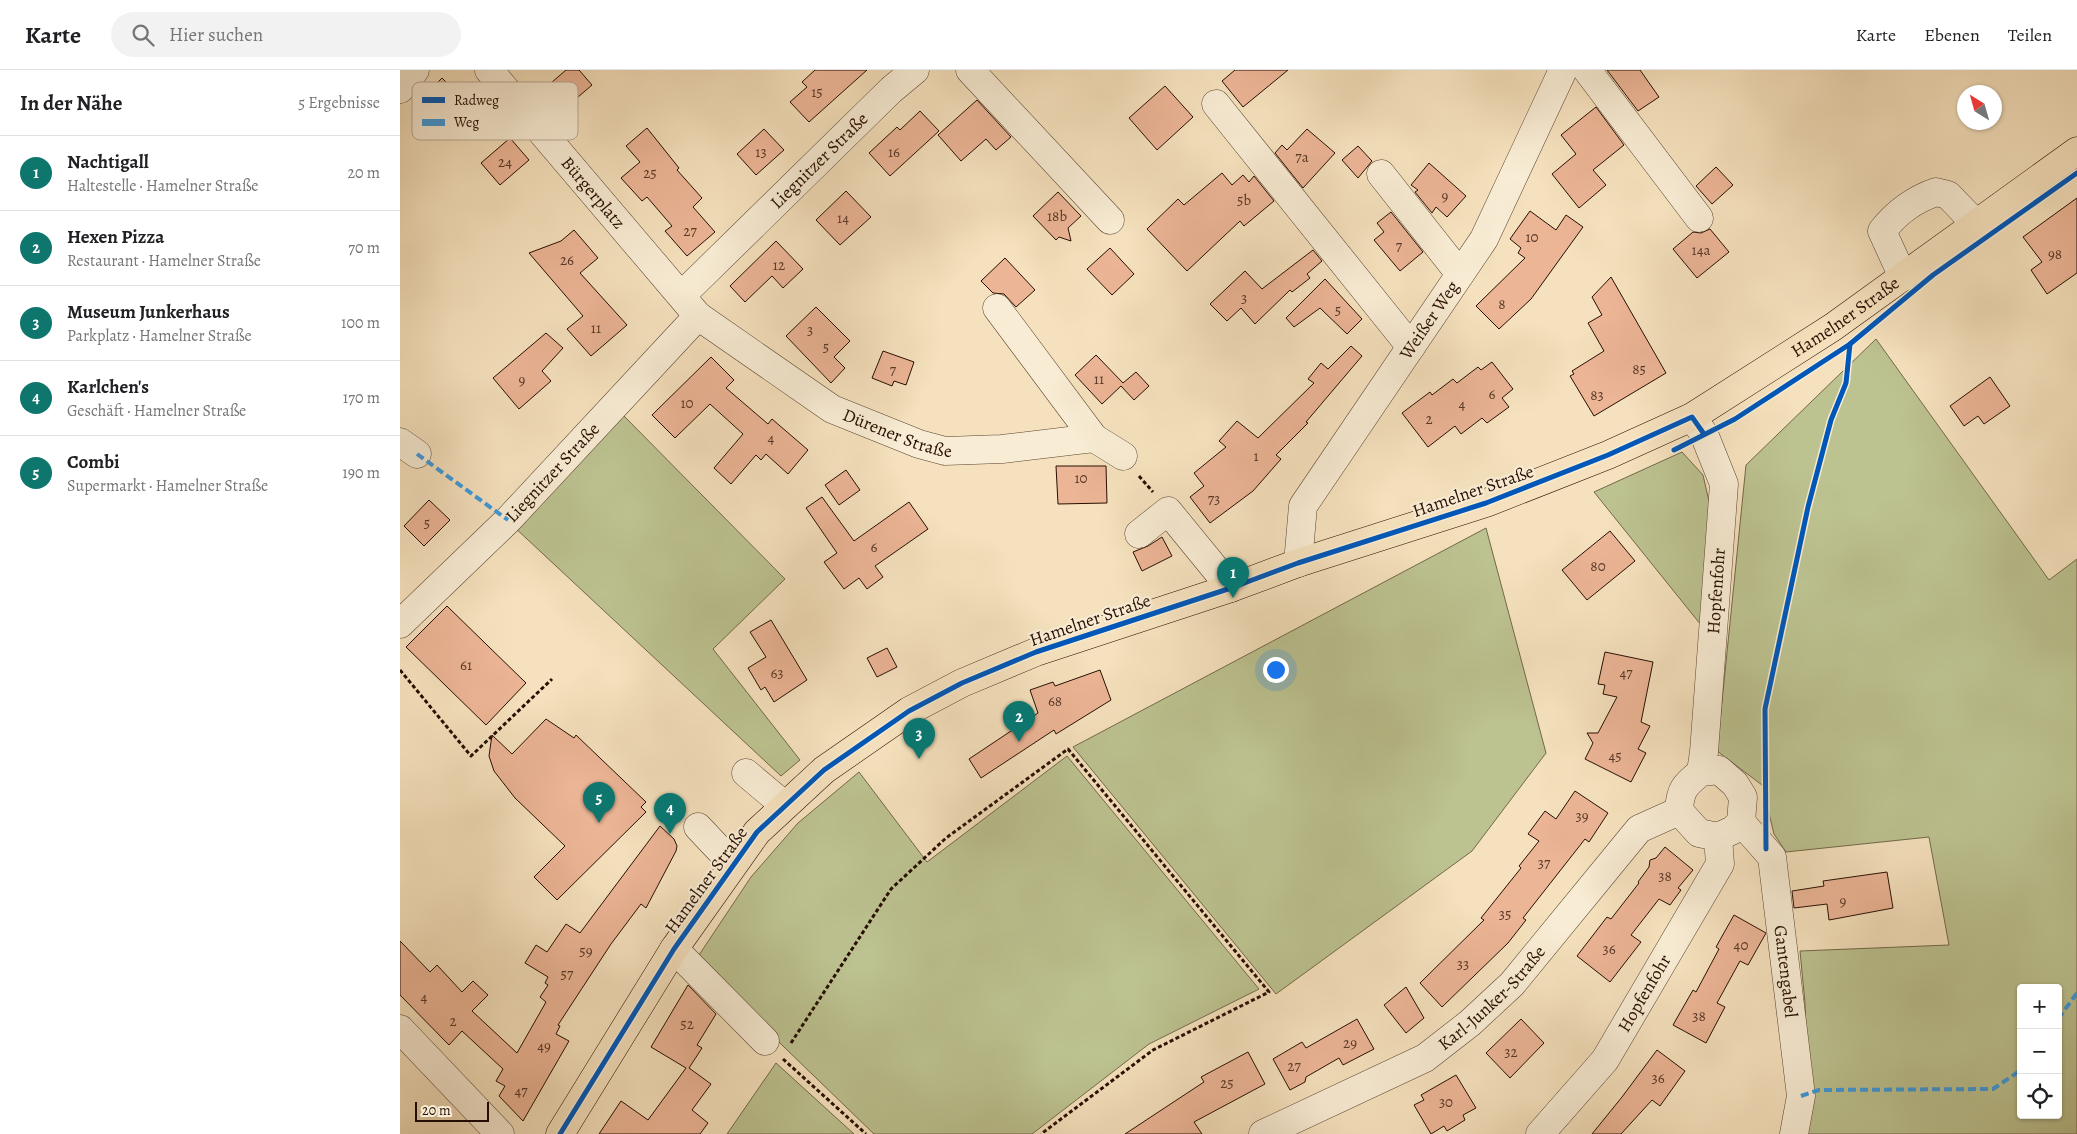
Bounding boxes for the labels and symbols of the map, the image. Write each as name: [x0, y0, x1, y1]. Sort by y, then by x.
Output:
legend: [412, 82, 578, 140]
house number: 15: [811, 82, 823, 102]
north arrow: [1957, 85, 2002, 130]
text: Radweg: [454, 91, 499, 110]
street label: Liegnitzer Straße: [765, 107, 873, 214]
text: Weg: [453, 113, 479, 132]
house number: 13: [755, 142, 767, 162]
house number: 16: [888, 142, 900, 162]
house number: 7a: [1295, 147, 1309, 167]
street label: Bürgerplatz: [556, 151, 631, 234]
house number: 24: [498, 152, 512, 172]
house number: 25: [643, 163, 657, 183]
house number: 9: [1442, 186, 1449, 206]
house number: 5b: [1237, 190, 1251, 210]
house number: 18b: [1047, 206, 1067, 226]
house number: 14: [837, 208, 849, 228]
house number: 27: [683, 221, 697, 241]
house number: 10: [1525, 227, 1539, 247]
house number: 7: [1396, 236, 1403, 256]
house number: 14a: [1692, 240, 1710, 260]
house number: 98: [2048, 244, 2062, 264]
house number: 26: [560, 250, 574, 270]
house number: 12: [773, 255, 785, 275]
street label: Hamelner Straße: [1786, 271, 1904, 363]
street label: Weißer Weg: [1393, 276, 1464, 365]
house number: 3: [1241, 288, 1247, 308]
house number: 8: [1498, 294, 1506, 314]
house number: 5: [1335, 300, 1341, 320]
house number: 11: [591, 318, 601, 338]
house number: 3: [807, 320, 813, 340]
house number: 5: [823, 337, 829, 357]
house number: 85: [1632, 359, 1646, 379]
house number: 7: [890, 360, 897, 380]
house number: 11: [1094, 369, 1104, 389]
house number: 9: [519, 370, 526, 390]
house number: 6: [1489, 384, 1496, 404]
house number: 83: [1590, 385, 1604, 405]
house number: 10: [680, 393, 694, 413]
house number: 4: [1459, 394, 1466, 414]
street label: Dürener Straße: [839, 403, 952, 463]
house number: 2: [1425, 409, 1433, 429]
street label: Liegnitzer Straße: [500, 417, 605, 527]
house number: 4: [768, 428, 775, 448]
house number: 1: [1253, 446, 1259, 466]
street label: Hamelner Straße: [1409, 459, 1537, 523]
house number: 10: [1074, 468, 1088, 488]
house number: 73: [1208, 489, 1220, 509]
house number: 5: [424, 513, 430, 533]
house number: 6: [871, 537, 878, 557]
street label: Hopfenfohr: [1701, 547, 1731, 635]
house number: 80: [1590, 556, 1606, 576]
pin: 1: [1217, 557, 1249, 598]
street label: Hamelner Straße: [1026, 588, 1154, 652]
house number: 61: [460, 655, 472, 675]
your location: [1263, 657, 1289, 683]
house number: 63: [770, 663, 784, 683]
house number: 47: [1619, 663, 1633, 683]
house number: 68: [1048, 691, 1062, 711]
pin: 2: [1003, 701, 1035, 742]
pin: 3: [903, 718, 935, 759]
house number: 45: [1608, 746, 1622, 766]
pin: 5: [583, 782, 615, 823]
pin: 4: [654, 793, 686, 834]
house number: 39: [1575, 806, 1589, 826]
street label: Hamelner Straße: [659, 822, 753, 938]
house number: 37: [1538, 853, 1551, 873]
house number: 38: [1658, 866, 1672, 886]
house number: 9: [1840, 891, 1847, 911]
house number: 35: [1499, 904, 1511, 924]
street label: Gantengabel: [1768, 924, 1803, 1020]
house number: 40: [1734, 935, 1748, 955]
house number: 36: [1602, 939, 1616, 959]
street label: Karl-Junker-Straße: [1433, 940, 1551, 1056]
house number: 59: [579, 941, 593, 961]
street label: Hopfenfohr: [1612, 950, 1676, 1036]
house number: 33: [1457, 954, 1469, 974]
house number: 57: [561, 964, 574, 984]
house number: 4: [421, 987, 428, 1007]
house number: 38: [1692, 1006, 1706, 1026]
house number: 2: [449, 1011, 457, 1031]
house number: 52: [680, 1014, 694, 1034]
house number: 29: [1343, 1033, 1357, 1053]
house number: 49: [537, 1036, 551, 1056]
house number: 32: [1504, 1042, 1518, 1062]
house number: 27: [1287, 1056, 1301, 1076]
house number: 36: [1651, 1068, 1665, 1088]
house number: 25: [1220, 1073, 1234, 1093]
house number: 47: [514, 1081, 528, 1101]
house number: 30: [1439, 1092, 1453, 1112]
scale bar: [415, 1099, 489, 1122]

